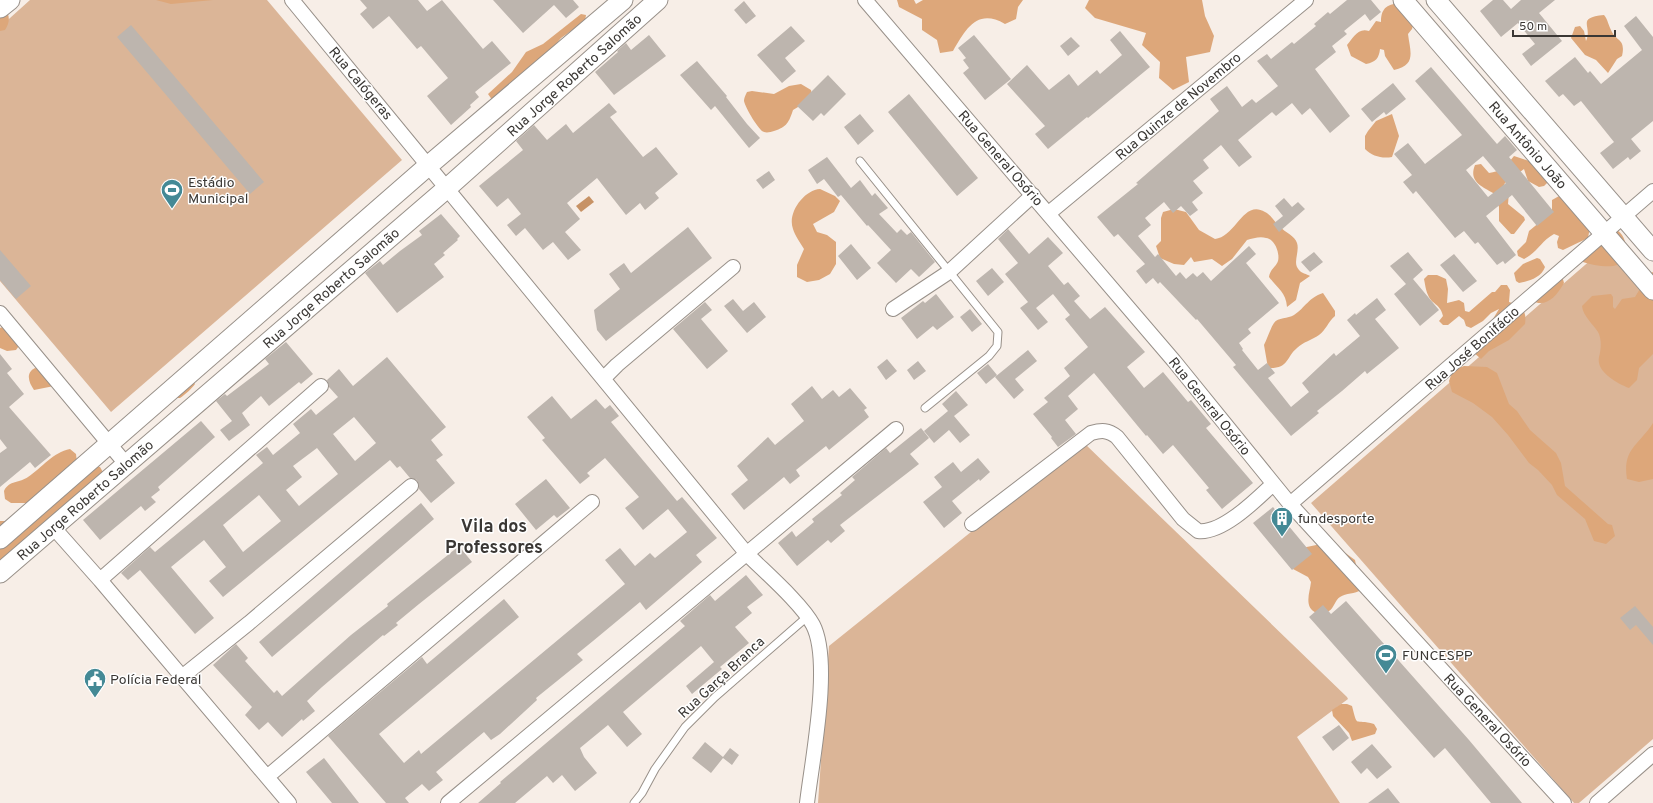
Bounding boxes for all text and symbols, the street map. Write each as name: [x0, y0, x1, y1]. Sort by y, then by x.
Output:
street label: Rua Jorge Roberto Salomão: [504, 11, 646, 141]
scale bar: [1513, 12, 1615, 38]
text: 50 m: [1519, 19, 1547, 35]
street label: Rua Calógeras: [324, 44, 395, 124]
street label: Rua Quinze de Novembro: [1113, 50, 1245, 165]
street label: Rua Antônio João: [1484, 99, 1570, 193]
street label: Rua General Osório: [954, 108, 1046, 210]
place label: Estádio Municipal: [188, 175, 248, 208]
sports icon: Estádio Municipal: [159, 177, 185, 210]
street label: Rua Jorge Roberto Salomão: [260, 225, 404, 353]
street label: Rua José Bonifácio: [1422, 304, 1524, 395]
street label: Rua General Osório: [1164, 355, 1254, 460]
street label: Rua Jorge Roberto Salomão: [14, 437, 158, 565]
building icon: fundesporte: [1269, 505, 1295, 538]
place label: fundesporte: [1298, 511, 1374, 528]
district label: Vila dos Professores: [445, 516, 543, 560]
street label: Rua Garça Branca: [675, 634, 769, 722]
sports icon: FUNCESPP: [1373, 642, 1399, 675]
place label: FUNCESPP: [1402, 648, 1473, 665]
public building icon: Polícia Federal: [82, 666, 108, 699]
street label: Rua General Osório: [1439, 671, 1535, 771]
place label: Polícia Federal: [110, 672, 201, 689]

